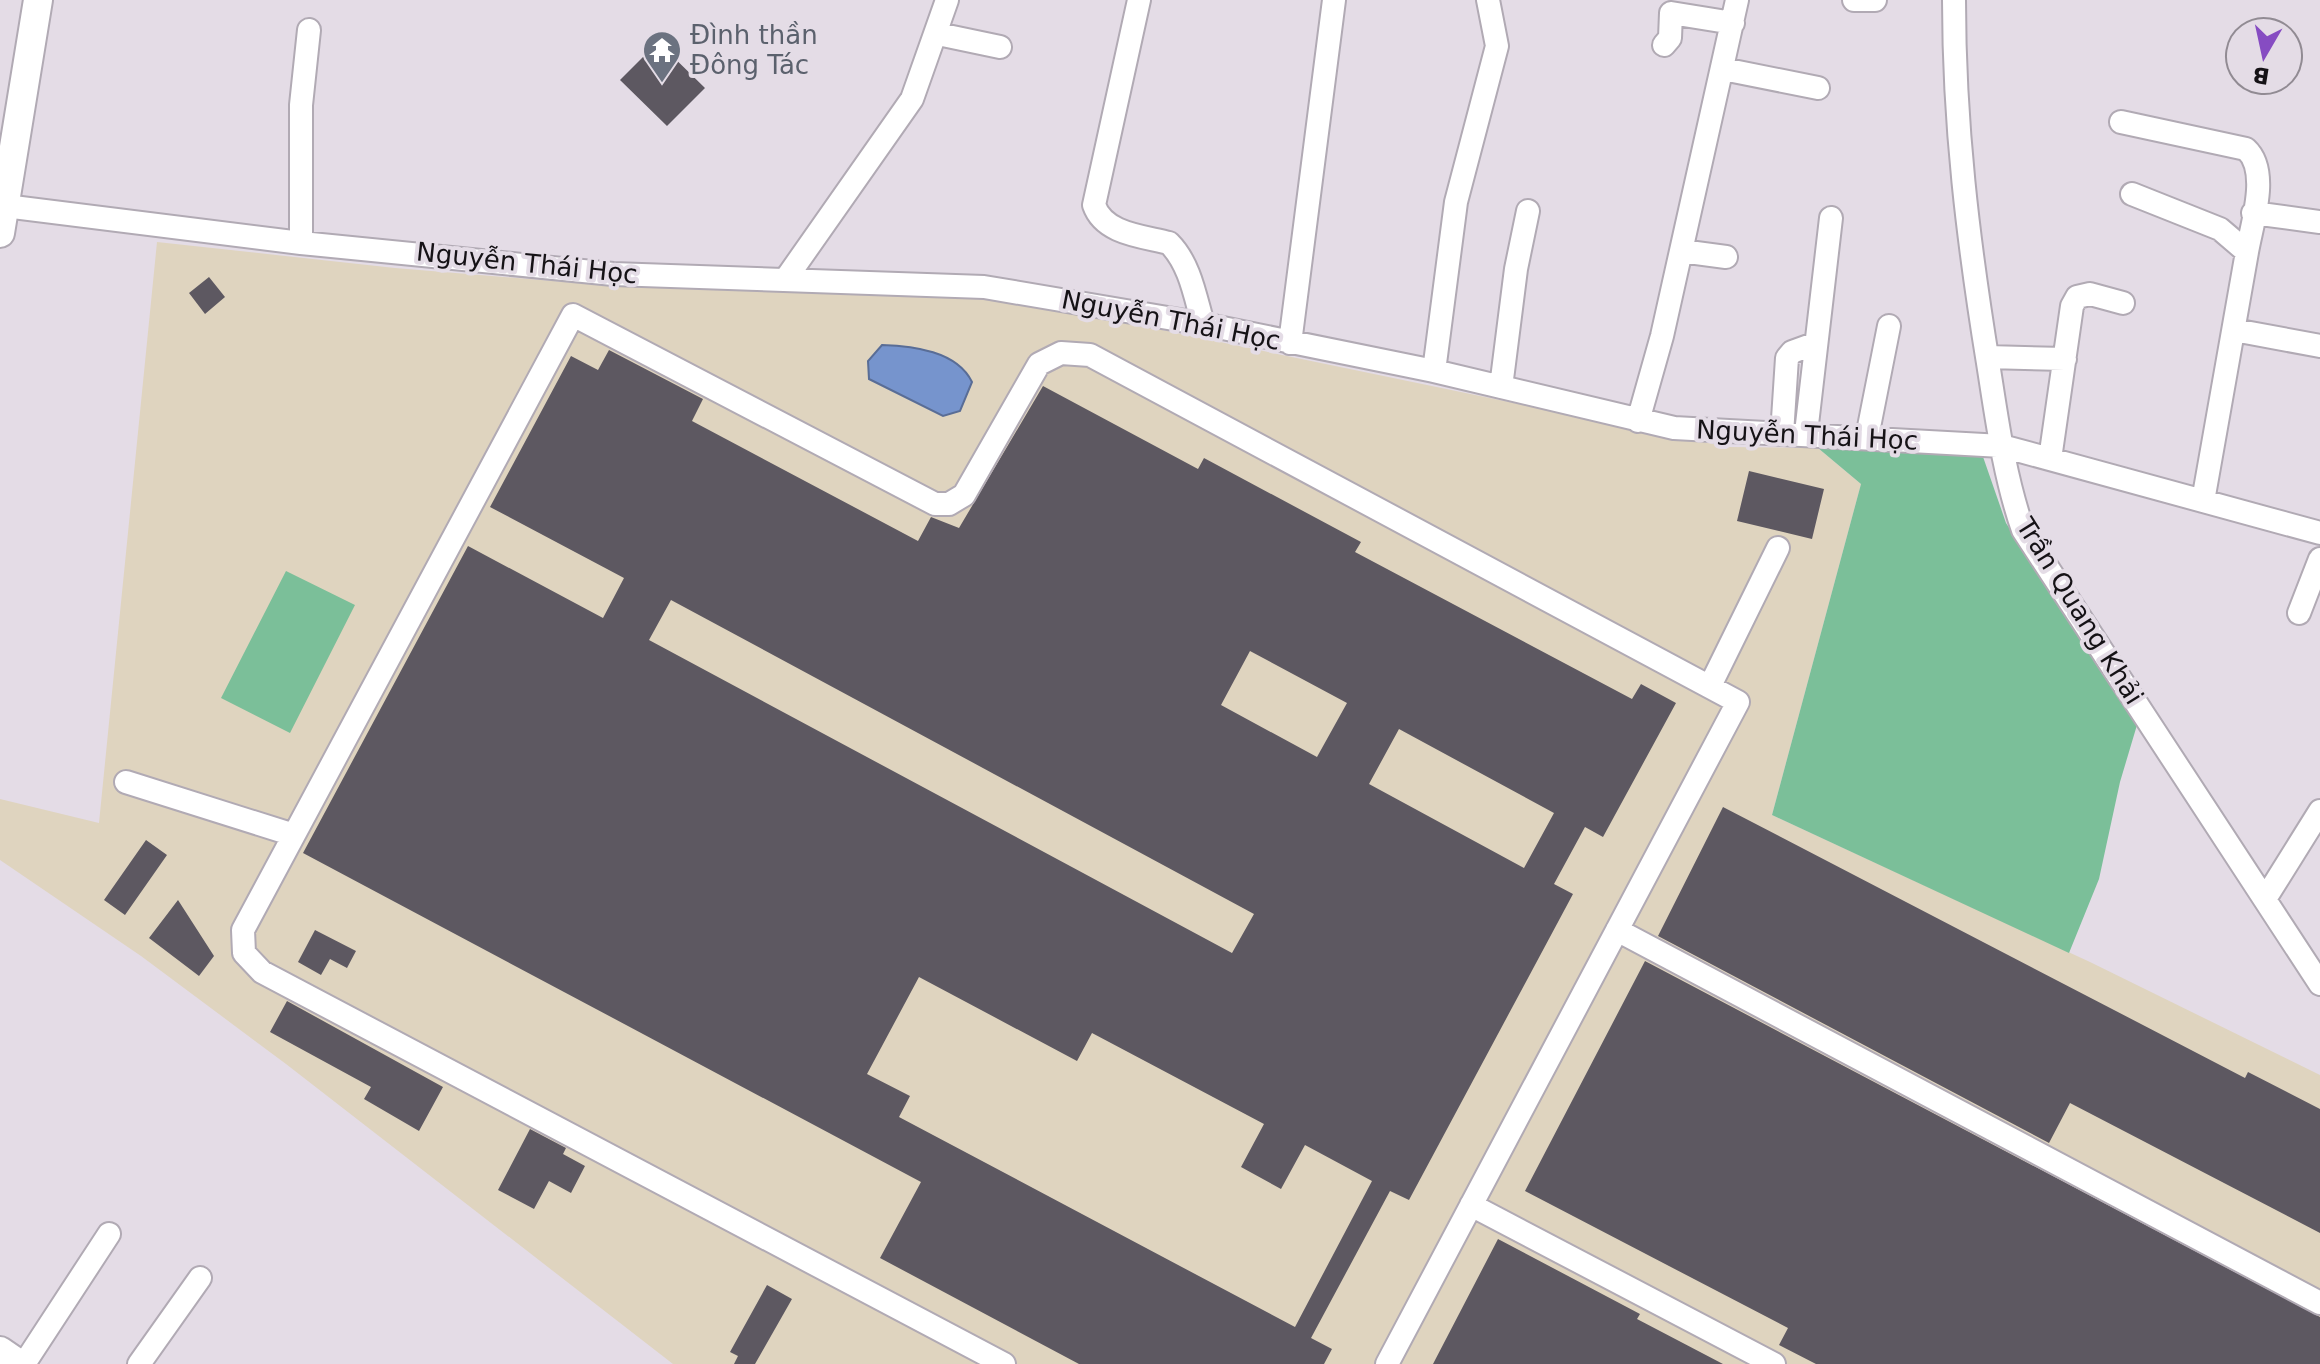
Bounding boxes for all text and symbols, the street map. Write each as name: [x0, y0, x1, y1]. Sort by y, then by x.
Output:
north arrow: [2224, 16, 2304, 96]
place label: Đình thần Đông Tác: [690, 20, 818, 80]
temple icon: Đình thần Đông Tác: [641, 29, 683, 84]
text: B: [2251, 62, 2271, 89]
street label: Nguyễn Thái Học: [415, 236, 639, 290]
street label: Nguyễn Thái Học: [1059, 284, 1283, 356]
street label: Nguyễn Thái Học: [1695, 414, 1919, 456]
street label: Trần Quang Khải: [2010, 511, 2149, 710]

